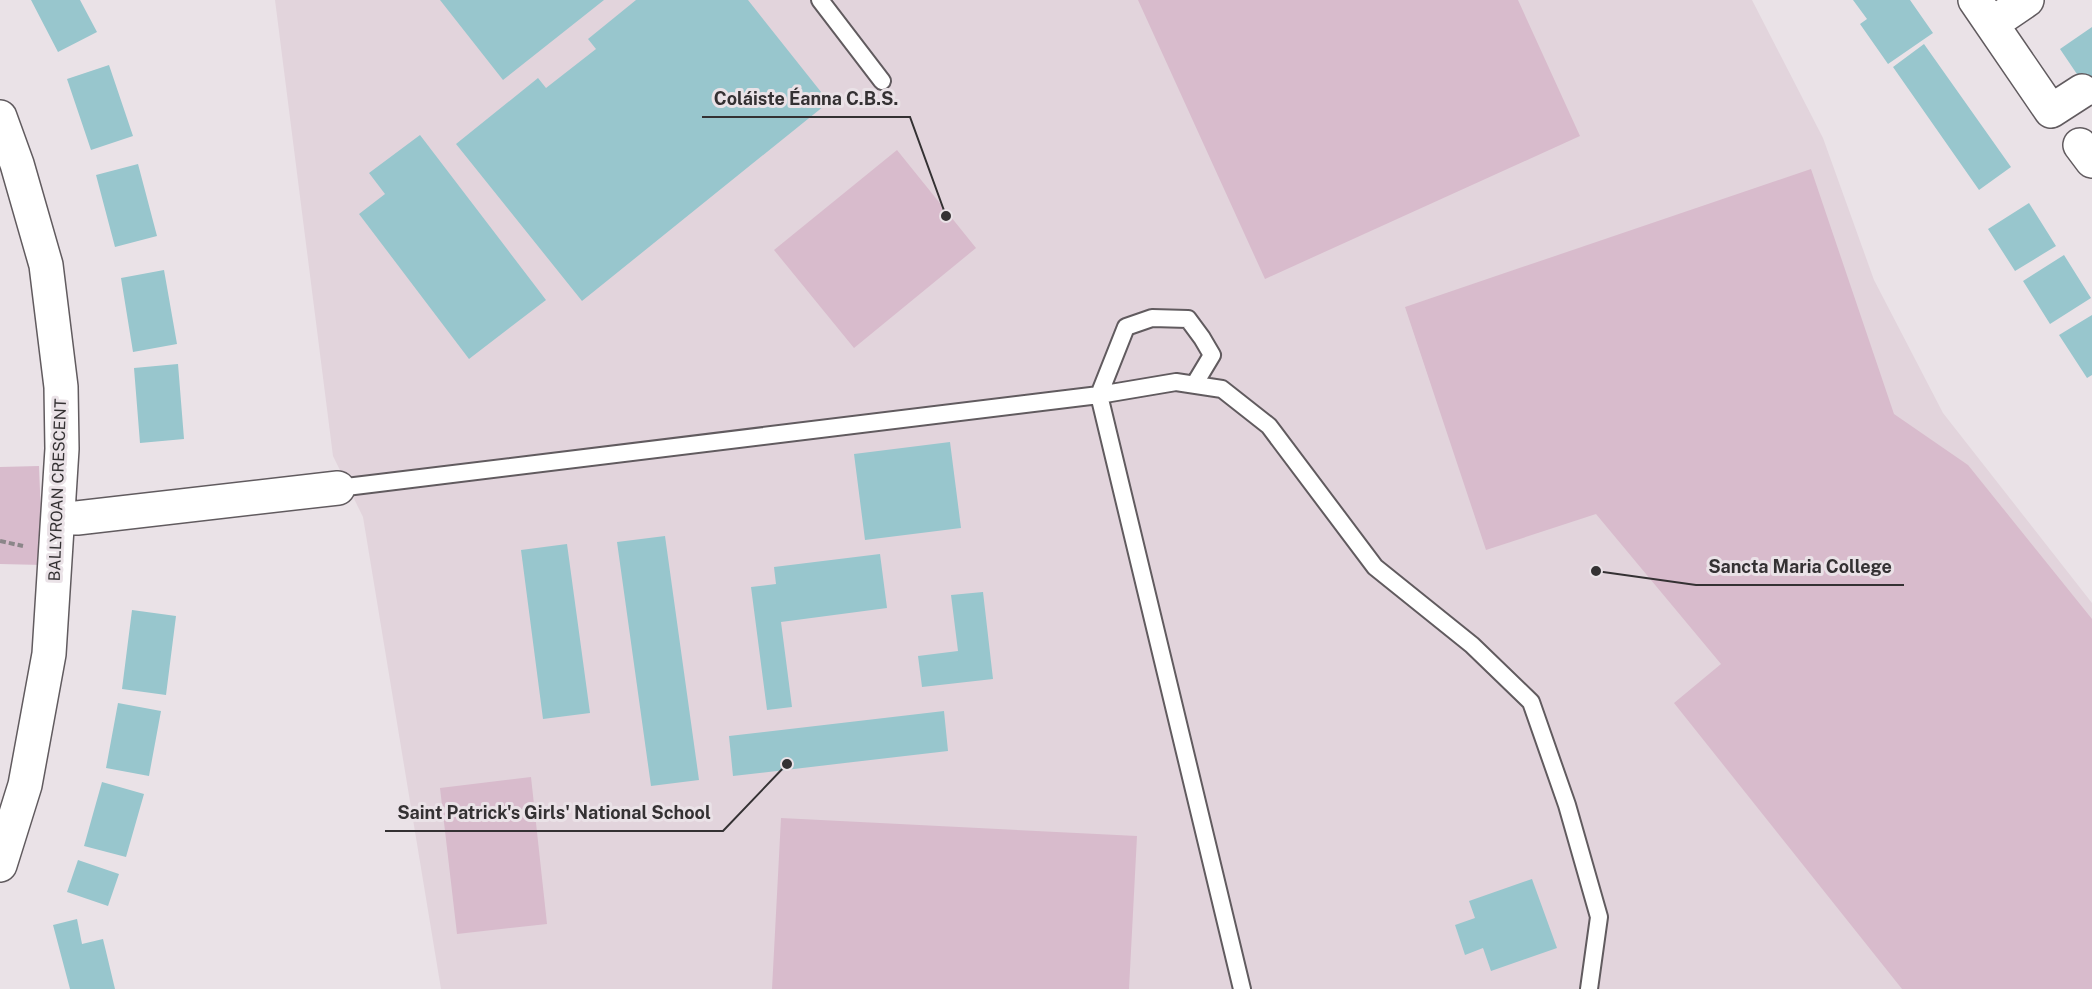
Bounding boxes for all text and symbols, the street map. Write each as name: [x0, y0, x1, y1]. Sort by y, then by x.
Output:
callout: Coláiste Éanna C.B.S.: [702, 81, 910, 117]
text: Coláiste Éanna C.B.S.: [714, 87, 898, 109]
street label: BALLYROAN CRESCENT: [45, 398, 70, 582]
callout: Sancta Maria College: [1696, 549, 1904, 585]
text: Sancta Maria College: [1708, 556, 1892, 577]
callout: Saint Patrick's Girls' National School: [385, 795, 723, 831]
text: Saint Patrick's Girls' National School: [397, 802, 711, 823]

